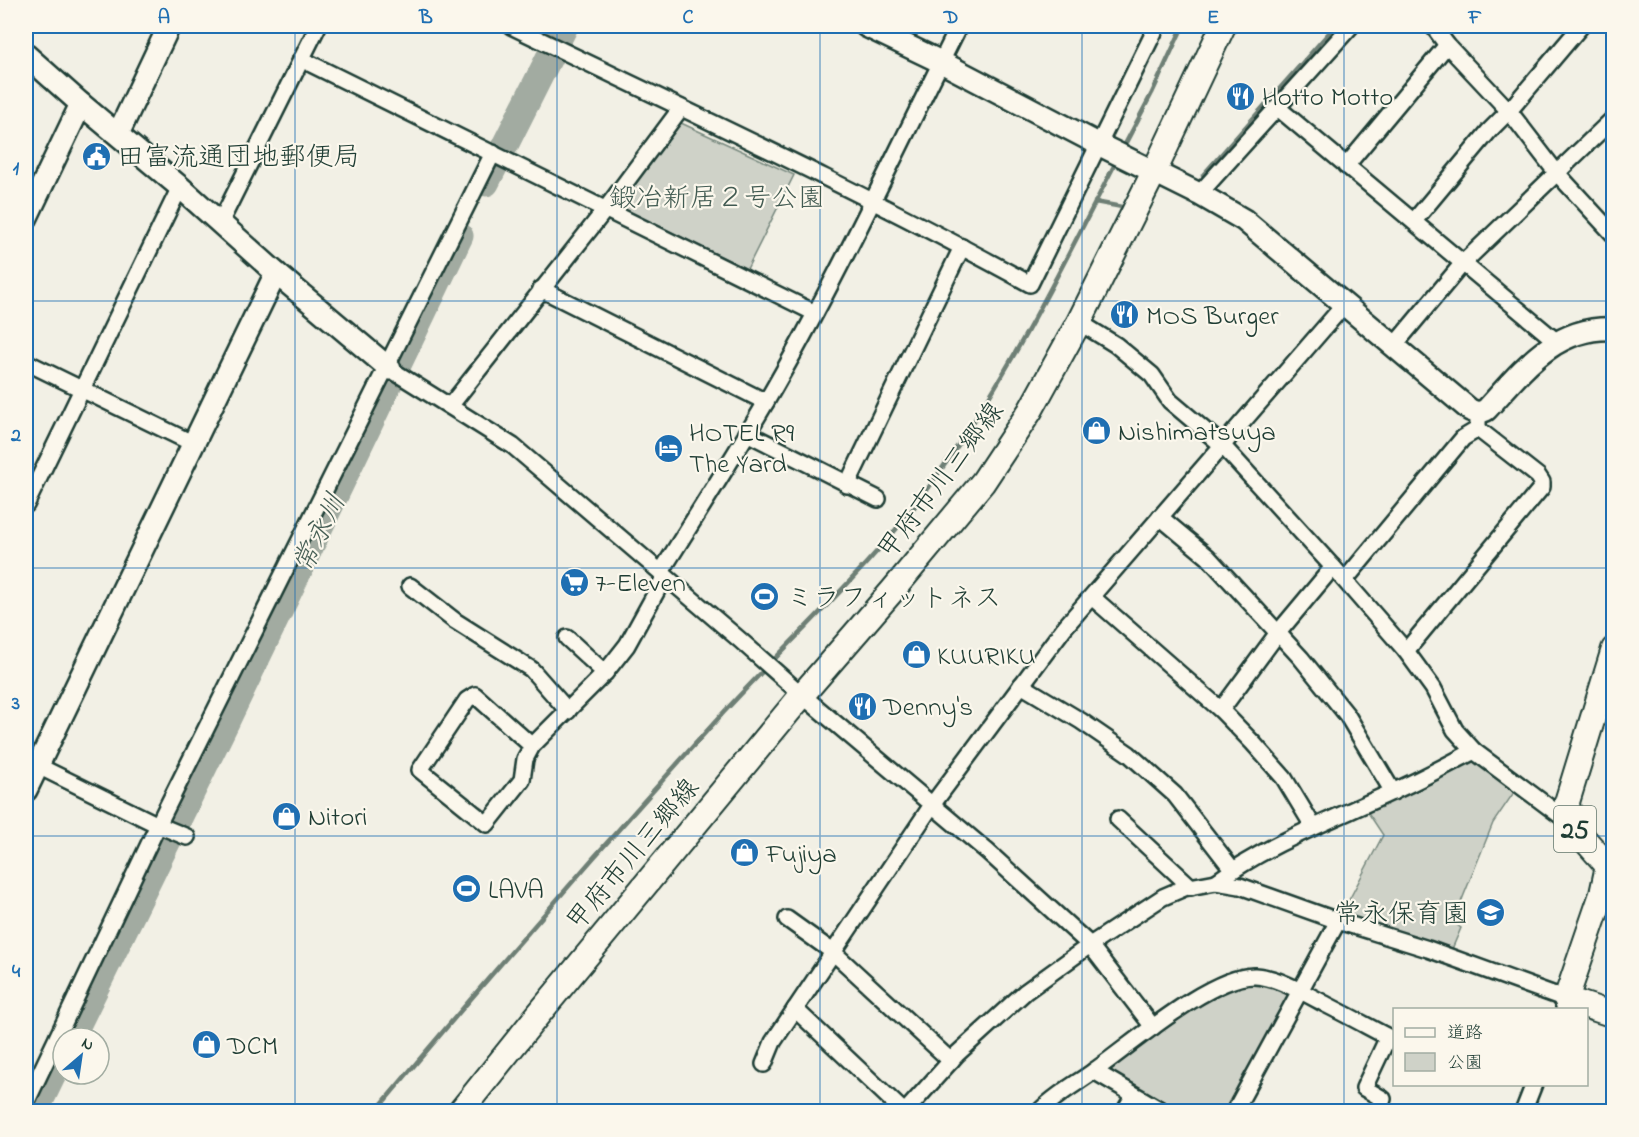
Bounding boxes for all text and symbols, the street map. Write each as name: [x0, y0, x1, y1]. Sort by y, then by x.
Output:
text: A: [158, 4, 170, 33]
text: B: [418, 4, 433, 33]
text: C: [683, 4, 694, 33]
text: D: [943, 4, 958, 33]
text: E: [1207, 4, 1219, 33]
text: F: [1468, 4, 1482, 33]
place label: Hotto Motto: [1262, 79, 1393, 118]
restaurant icon: Hotto Motto: [1225, 80, 1257, 112]
place label: 田富流通団地郵便局: [117, 139, 360, 178]
public building icon: 田富流通団地郵便局: [80, 140, 112, 172]
text: 1: [13, 155, 20, 184]
park label: 鍛冶新居２号公園: [609, 180, 825, 219]
place label: MOS Burger: [1146, 298, 1279, 337]
restaurant icon: MOS Burger: [1109, 299, 1141, 331]
street label: 甲府市川三郷線: [870, 394, 1014, 569]
place label: Nishimatsuya: [1118, 414, 1276, 453]
place label: HOTEL R9 The Yard: [689, 415, 794, 485]
shop icon: Nishimatsuya: [1081, 415, 1113, 447]
text: 2: [10, 422, 21, 451]
hotel icon: HOTEL R9 The Yard: [652, 432, 684, 464]
water label: 常永川: [284, 487, 358, 580]
place label: 7-Eleven: [595, 565, 686, 604]
supermarket icon: 7-Eleven: [558, 566, 590, 598]
place label: ミラフィットネス: [786, 580, 1001, 619]
sports icon: ミラフィットネス: [749, 581, 781, 613]
place label: KUURIKU: [937, 638, 1036, 677]
shop icon: KUURIKU: [900, 639, 932, 671]
place label: Denny's: [882, 689, 973, 728]
text: 3: [11, 690, 20, 719]
restaurant icon: Denny's: [846, 690, 878, 722]
street label: 甲府市川三郷線: [558, 771, 710, 941]
place label: Nitori: [308, 799, 367, 838]
shop icon: Nitori: [271, 800, 303, 832]
road number: 25: [1554, 806, 1596, 852]
place label: Fujiya: [765, 836, 837, 875]
shop icon: Fujiya: [729, 837, 761, 869]
place label: LAVA: [488, 872, 544, 911]
sports icon: LAVA: [451, 873, 483, 905]
place label: 常永保育園: [1334, 896, 1469, 935]
school or university icon: 常永保育園: [1474, 897, 1506, 929]
text: 4: [12, 958, 21, 987]
legend: [1393, 1008, 1588, 1086]
text: 道路: [1447, 1021, 1483, 1047]
north arrow: [51, 1026, 111, 1086]
place label: DCM: [226, 1028, 278, 1067]
shop icon: DCM: [190, 1029, 222, 1061]
text: N: [77, 1032, 98, 1058]
text: 公園: [1447, 1051, 1483, 1077]

